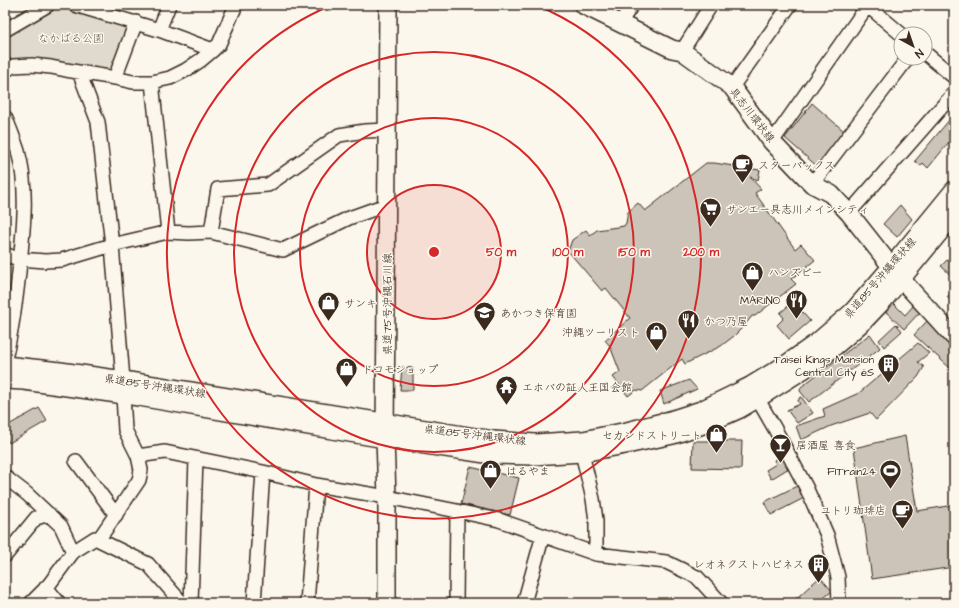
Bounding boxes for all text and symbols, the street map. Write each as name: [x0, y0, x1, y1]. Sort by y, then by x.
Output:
north arrow: [893, 26, 933, 66]
park label: なかばる公園: [38, 31, 104, 46]
text: N: [912, 45, 927, 61]
street label: 具志川環状線: [726, 84, 778, 146]
cafe icon: スターバックス: [730, 152, 756, 185]
place label: スターバックス: [758, 158, 835, 173]
supermarket icon: サンエー具志川メインシティ: [697, 196, 723, 229]
place label: サンエー具志川メインシティ: [726, 202, 869, 217]
street label: 県道85号沖縄環状線: [841, 234, 919, 322]
text: 50 m: [486, 244, 517, 261]
text: 100 m: [553, 244, 584, 261]
text: 150 m: [618, 244, 651, 261]
text: 200 m: [682, 244, 720, 261]
centre of rings: [427, 245, 441, 259]
street label: 県道75号沖縄石川線: [380, 253, 395, 355]
shop icon: ハンズビー: [740, 259, 766, 292]
place label: ハンズビー: [768, 265, 822, 280]
restaurant icon: MARINO: [783, 287, 809, 320]
shop icon: サンキ: [315, 290, 341, 323]
place label: MARINO: [740, 293, 781, 308]
place label: サンキ: [344, 296, 377, 311]
school or university icon: あかつき保育園: [472, 300, 498, 333]
place label: あかつき保育園: [500, 306, 577, 321]
restaurant icon: かつ乃屋: [676, 308, 702, 341]
place label: かつ乃屋: [704, 314, 748, 329]
shop icon: 沖縄ツーリスト: [643, 319, 669, 352]
place label: 沖縄ツーリスト: [562, 325, 640, 340]
place label: Taisei Kings Mansion Central City ëS: [774, 352, 874, 381]
building icon: Taisei Kings Mansion Central City ëS: [876, 352, 902, 385]
shop icon: ドコモショップ: [334, 356, 360, 389]
place label: ドコモショップ: [362, 362, 439, 377]
street label: 県道85号沖縄環状線: [103, 371, 207, 401]
temple icon: エホバの証人王国会館: [493, 374, 519, 407]
place label: エホバの証人王国会館: [522, 380, 632, 395]
street label: 県道85号沖縄環状線: [423, 421, 527, 449]
shop icon: セカンドストリート: [704, 422, 730, 455]
place label: セカンドストリート: [602, 428, 702, 443]
bar icon: 居酒屋 喜食: [768, 432, 794, 465]
place label: 居酒屋 喜食: [796, 438, 855, 453]
shop icon: はるやま: [477, 458, 503, 491]
sports icon: FITrain24: [878, 458, 904, 491]
place label: はるやま: [506, 464, 550, 479]
place label: FITrain24: [827, 464, 877, 479]
cafe icon: ユトリ珈琲店: [889, 497, 915, 530]
place label: ユトリ珈琲店: [820, 503, 886, 518]
building icon: レオネクストハピネス: [806, 551, 832, 584]
place label: レオネクストハピネス: [694, 557, 804, 572]

